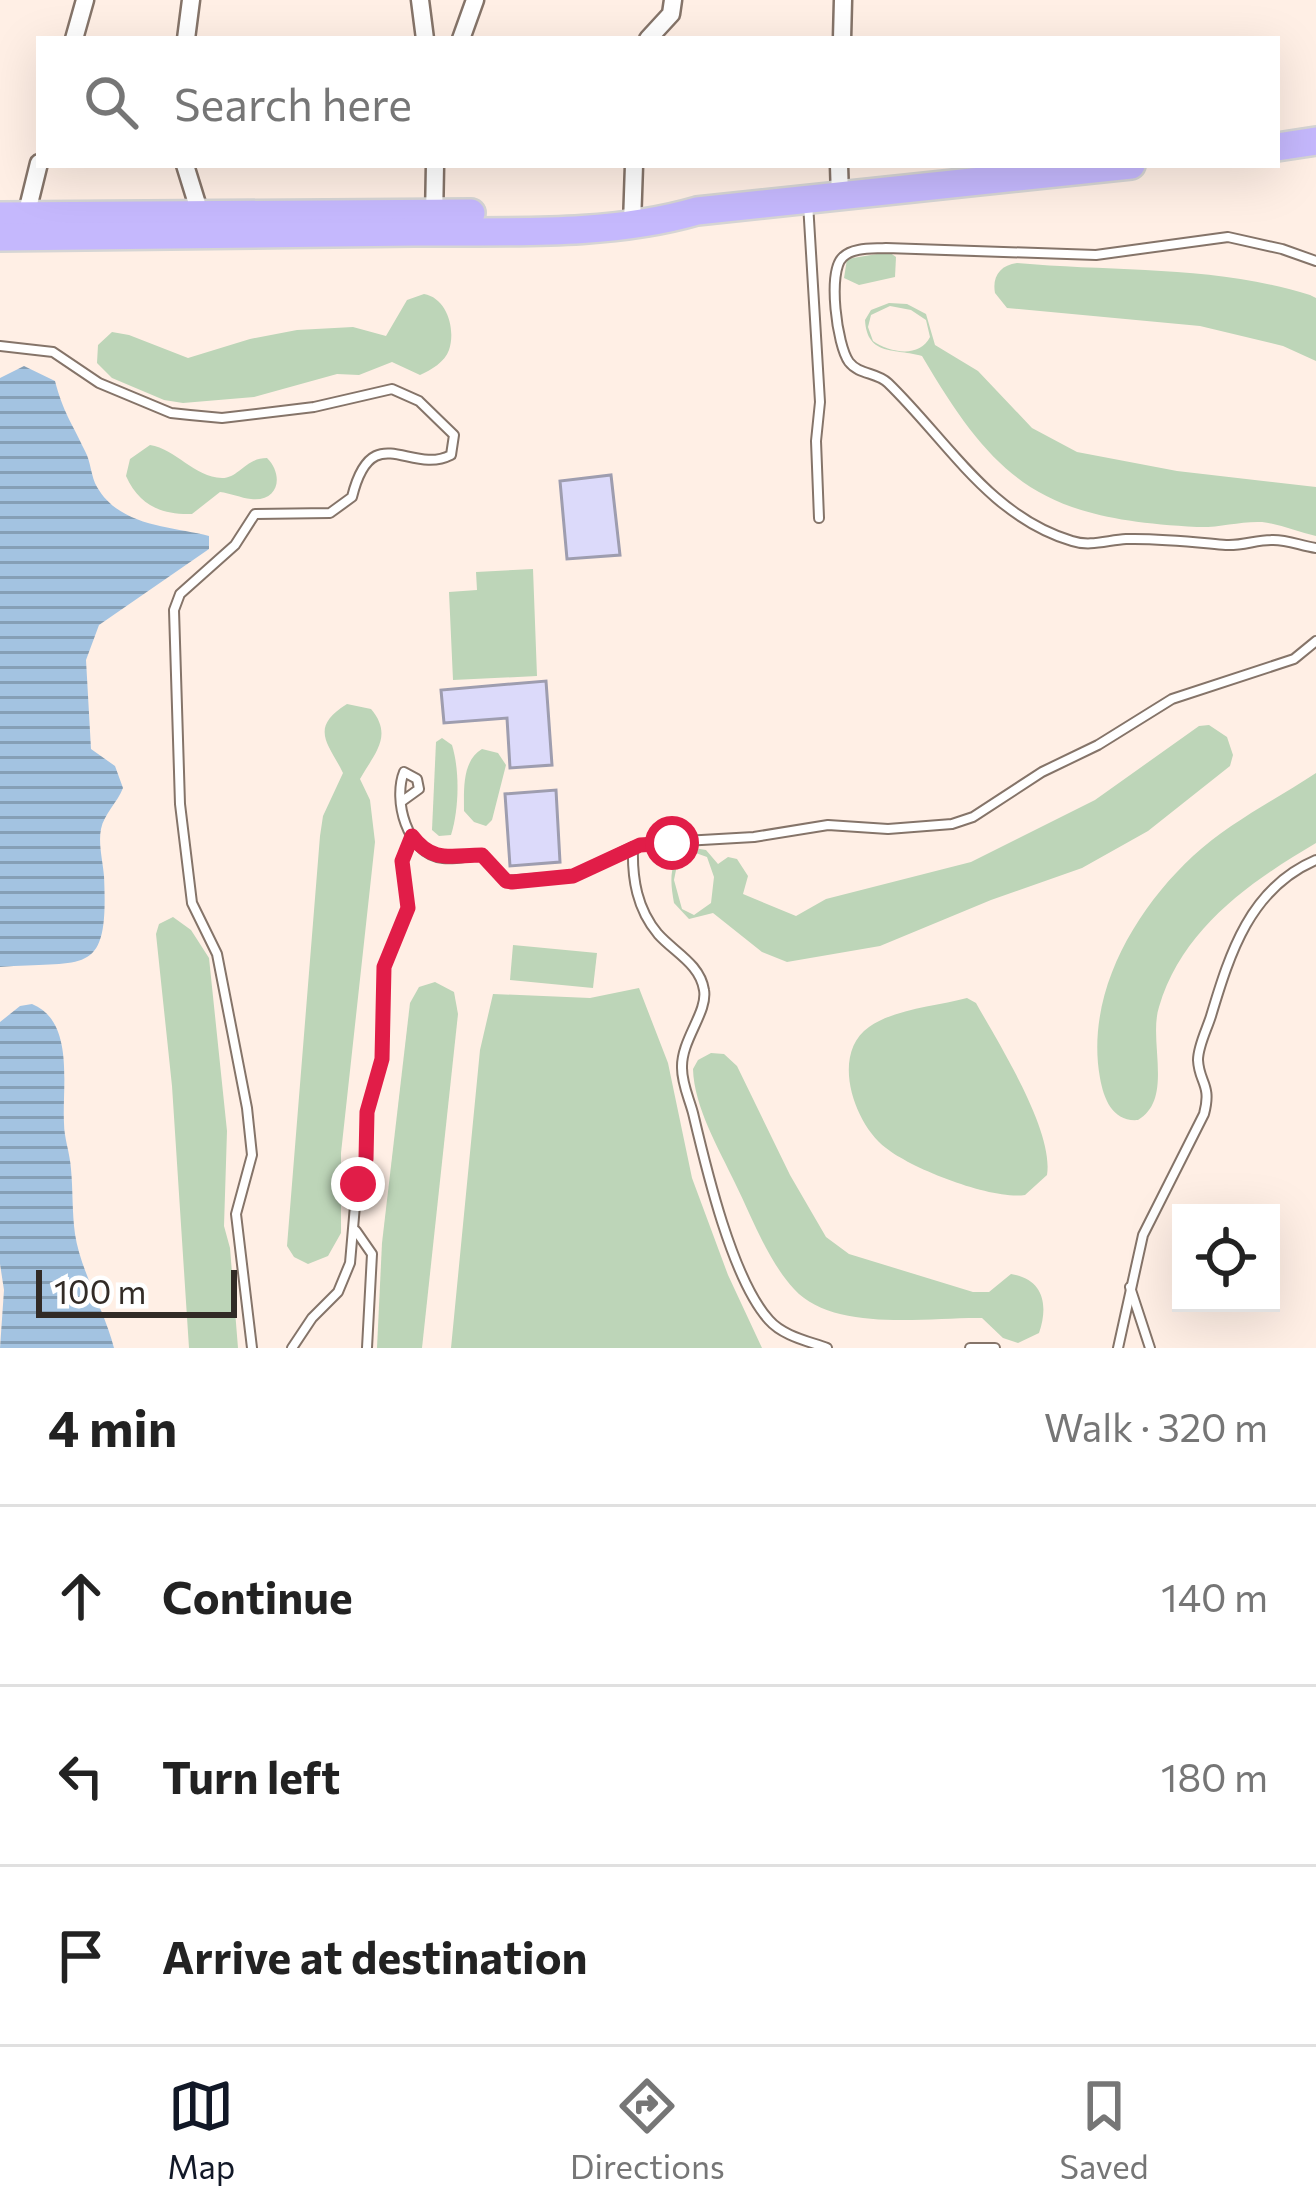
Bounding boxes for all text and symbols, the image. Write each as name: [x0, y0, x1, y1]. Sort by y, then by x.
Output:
search box: [36, 36, 1280, 168]
icon: search: [78, 69, 144, 135]
text: Search here: [174, 75, 412, 130]
route start: [645, 816, 699, 870]
route end: [331, 1157, 385, 1211]
map controls: [1172, 1204, 1280, 1312]
button: locate: [1172, 1204, 1280, 1312]
scale bar: [36, 1264, 237, 1317]
text: 100 m: [54, 1270, 146, 1311]
text: 4 min: [48, 1395, 177, 1458]
text: Walk · 320 m: [1044, 1402, 1268, 1450]
icon: ahead: [48, 1563, 114, 1629]
text: Continue: [162, 1568, 353, 1623]
text: 140 m: [1161, 1572, 1268, 1620]
icon: left: [48, 1743, 114, 1809]
text: Turn left: [162, 1748, 340, 1803]
text: 180 m: [1161, 1752, 1268, 1800]
icon: arrive: [48, 1923, 114, 1989]
text: Arrive at destination: [162, 1928, 588, 1983]
tab: Map: [167, 2073, 235, 2186]
tab: Directions: [570, 2073, 725, 2186]
tab: Saved: [1060, 2073, 1149, 2186]

